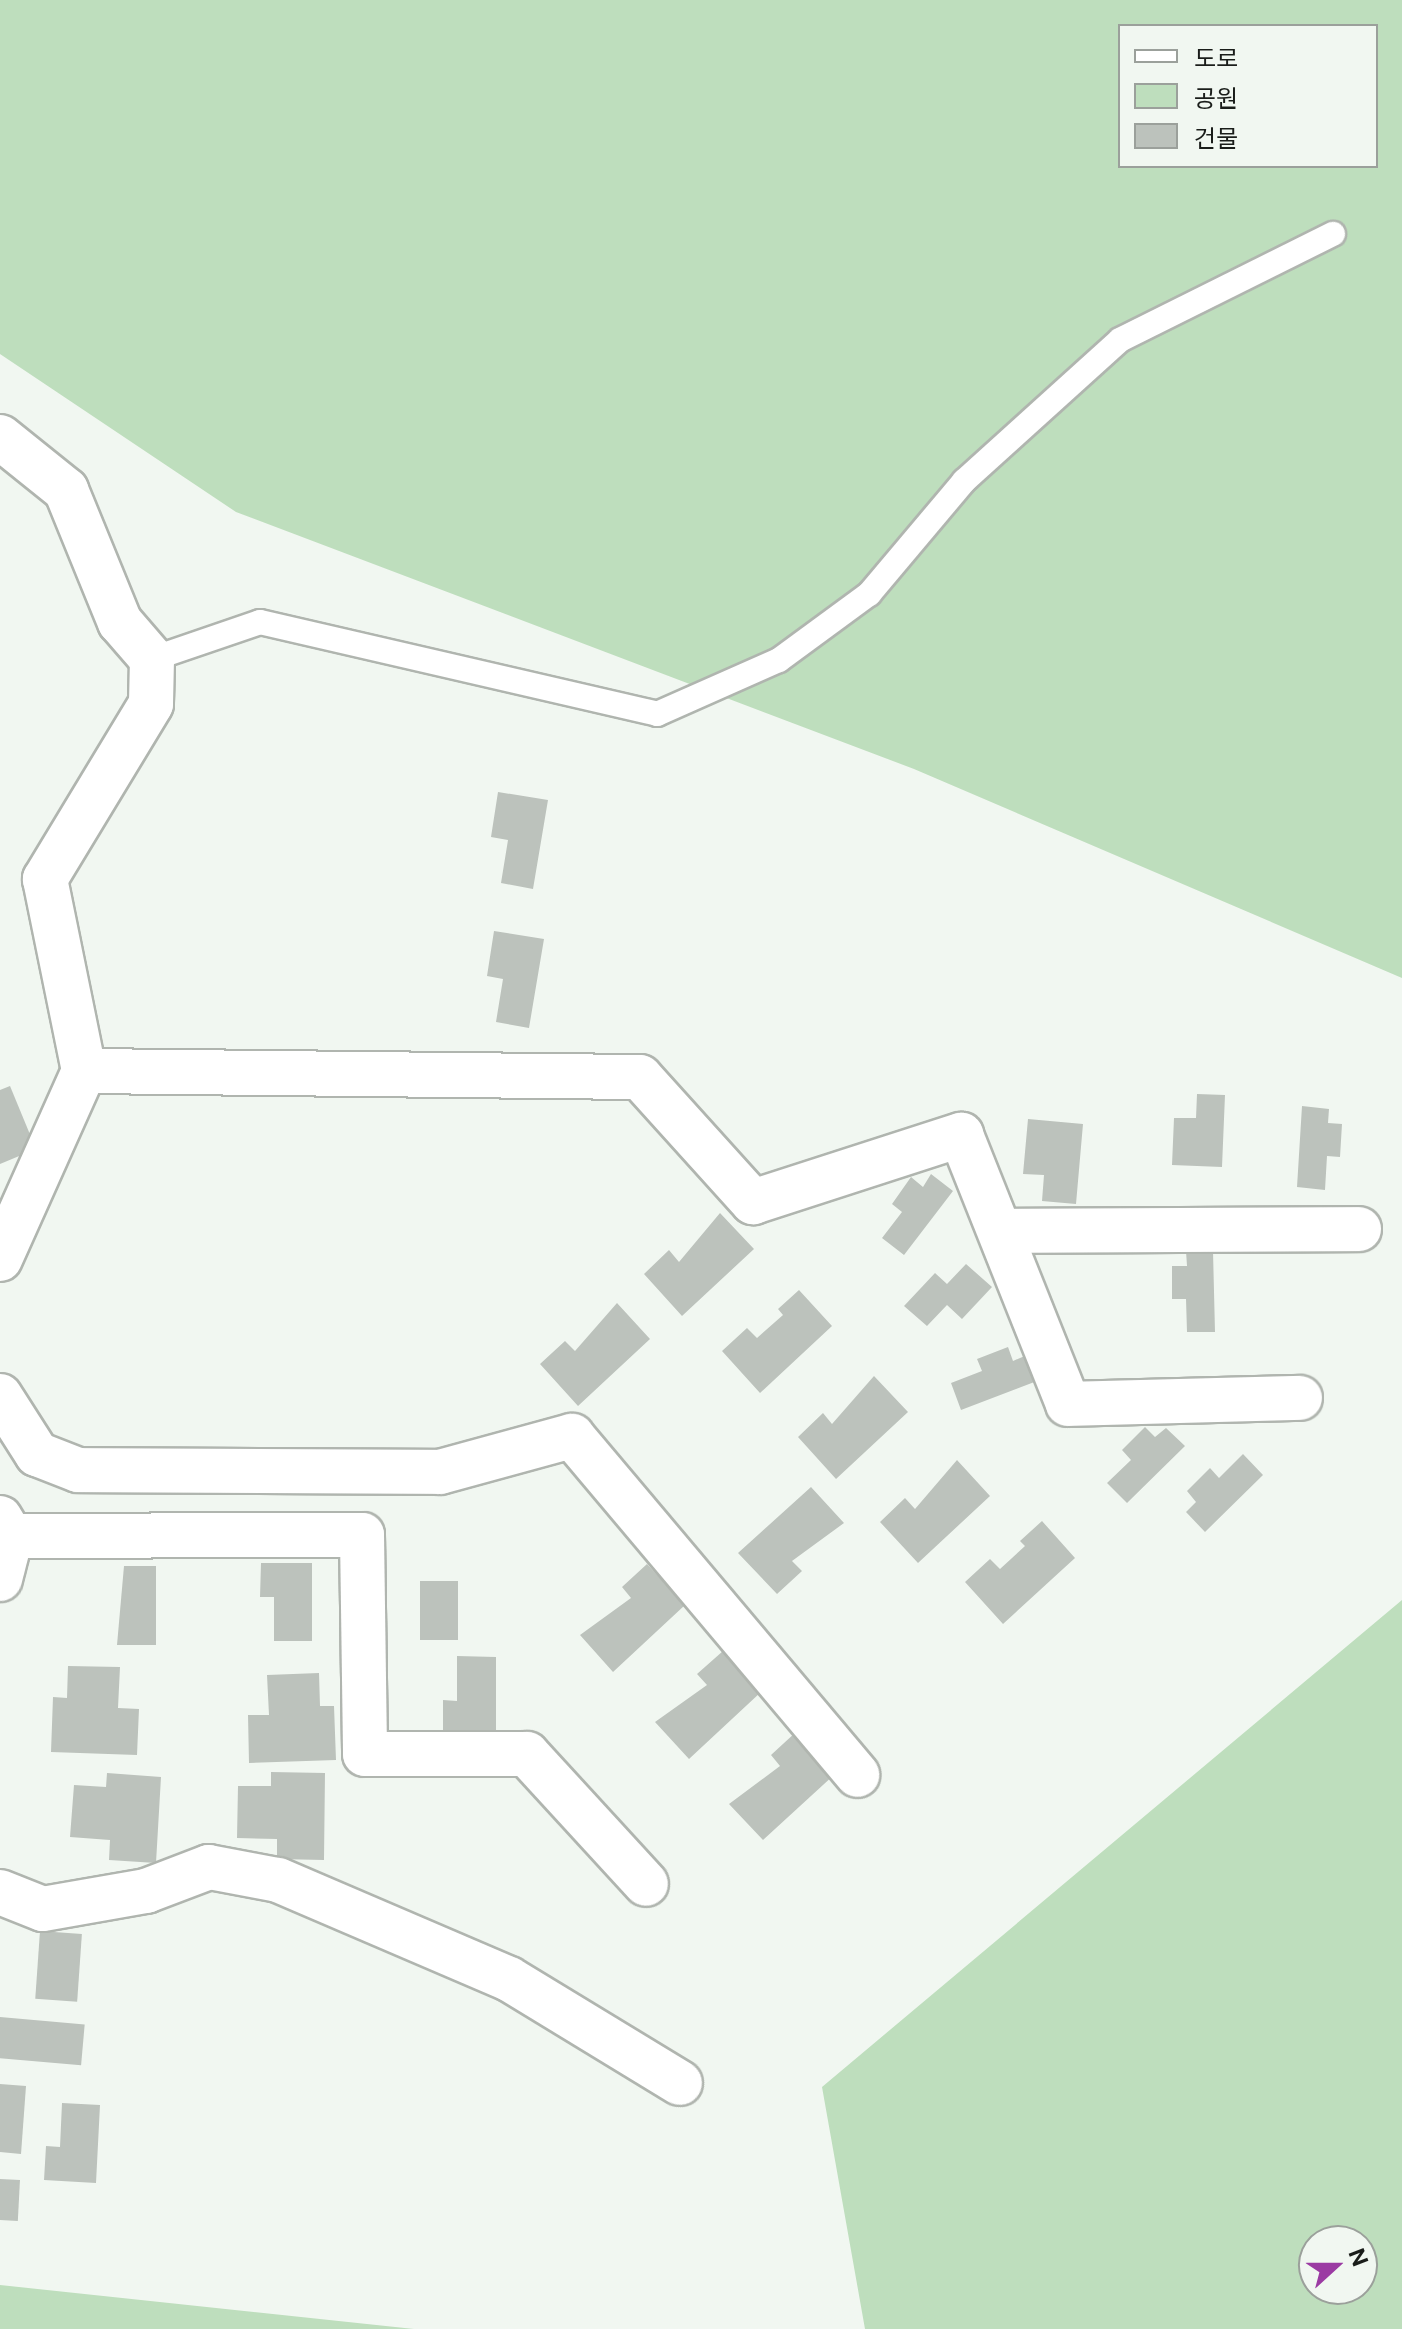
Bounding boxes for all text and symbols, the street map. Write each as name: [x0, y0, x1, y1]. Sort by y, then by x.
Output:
legend: [1118, 24, 1378, 168]
text: 도로: [1194, 44, 1238, 72]
text: 공원: [1194, 84, 1238, 112]
text: 건물: [1194, 124, 1238, 152]
north arrow: [1298, 2225, 1378, 2305]
text: N: [1343, 2244, 1374, 2270]

